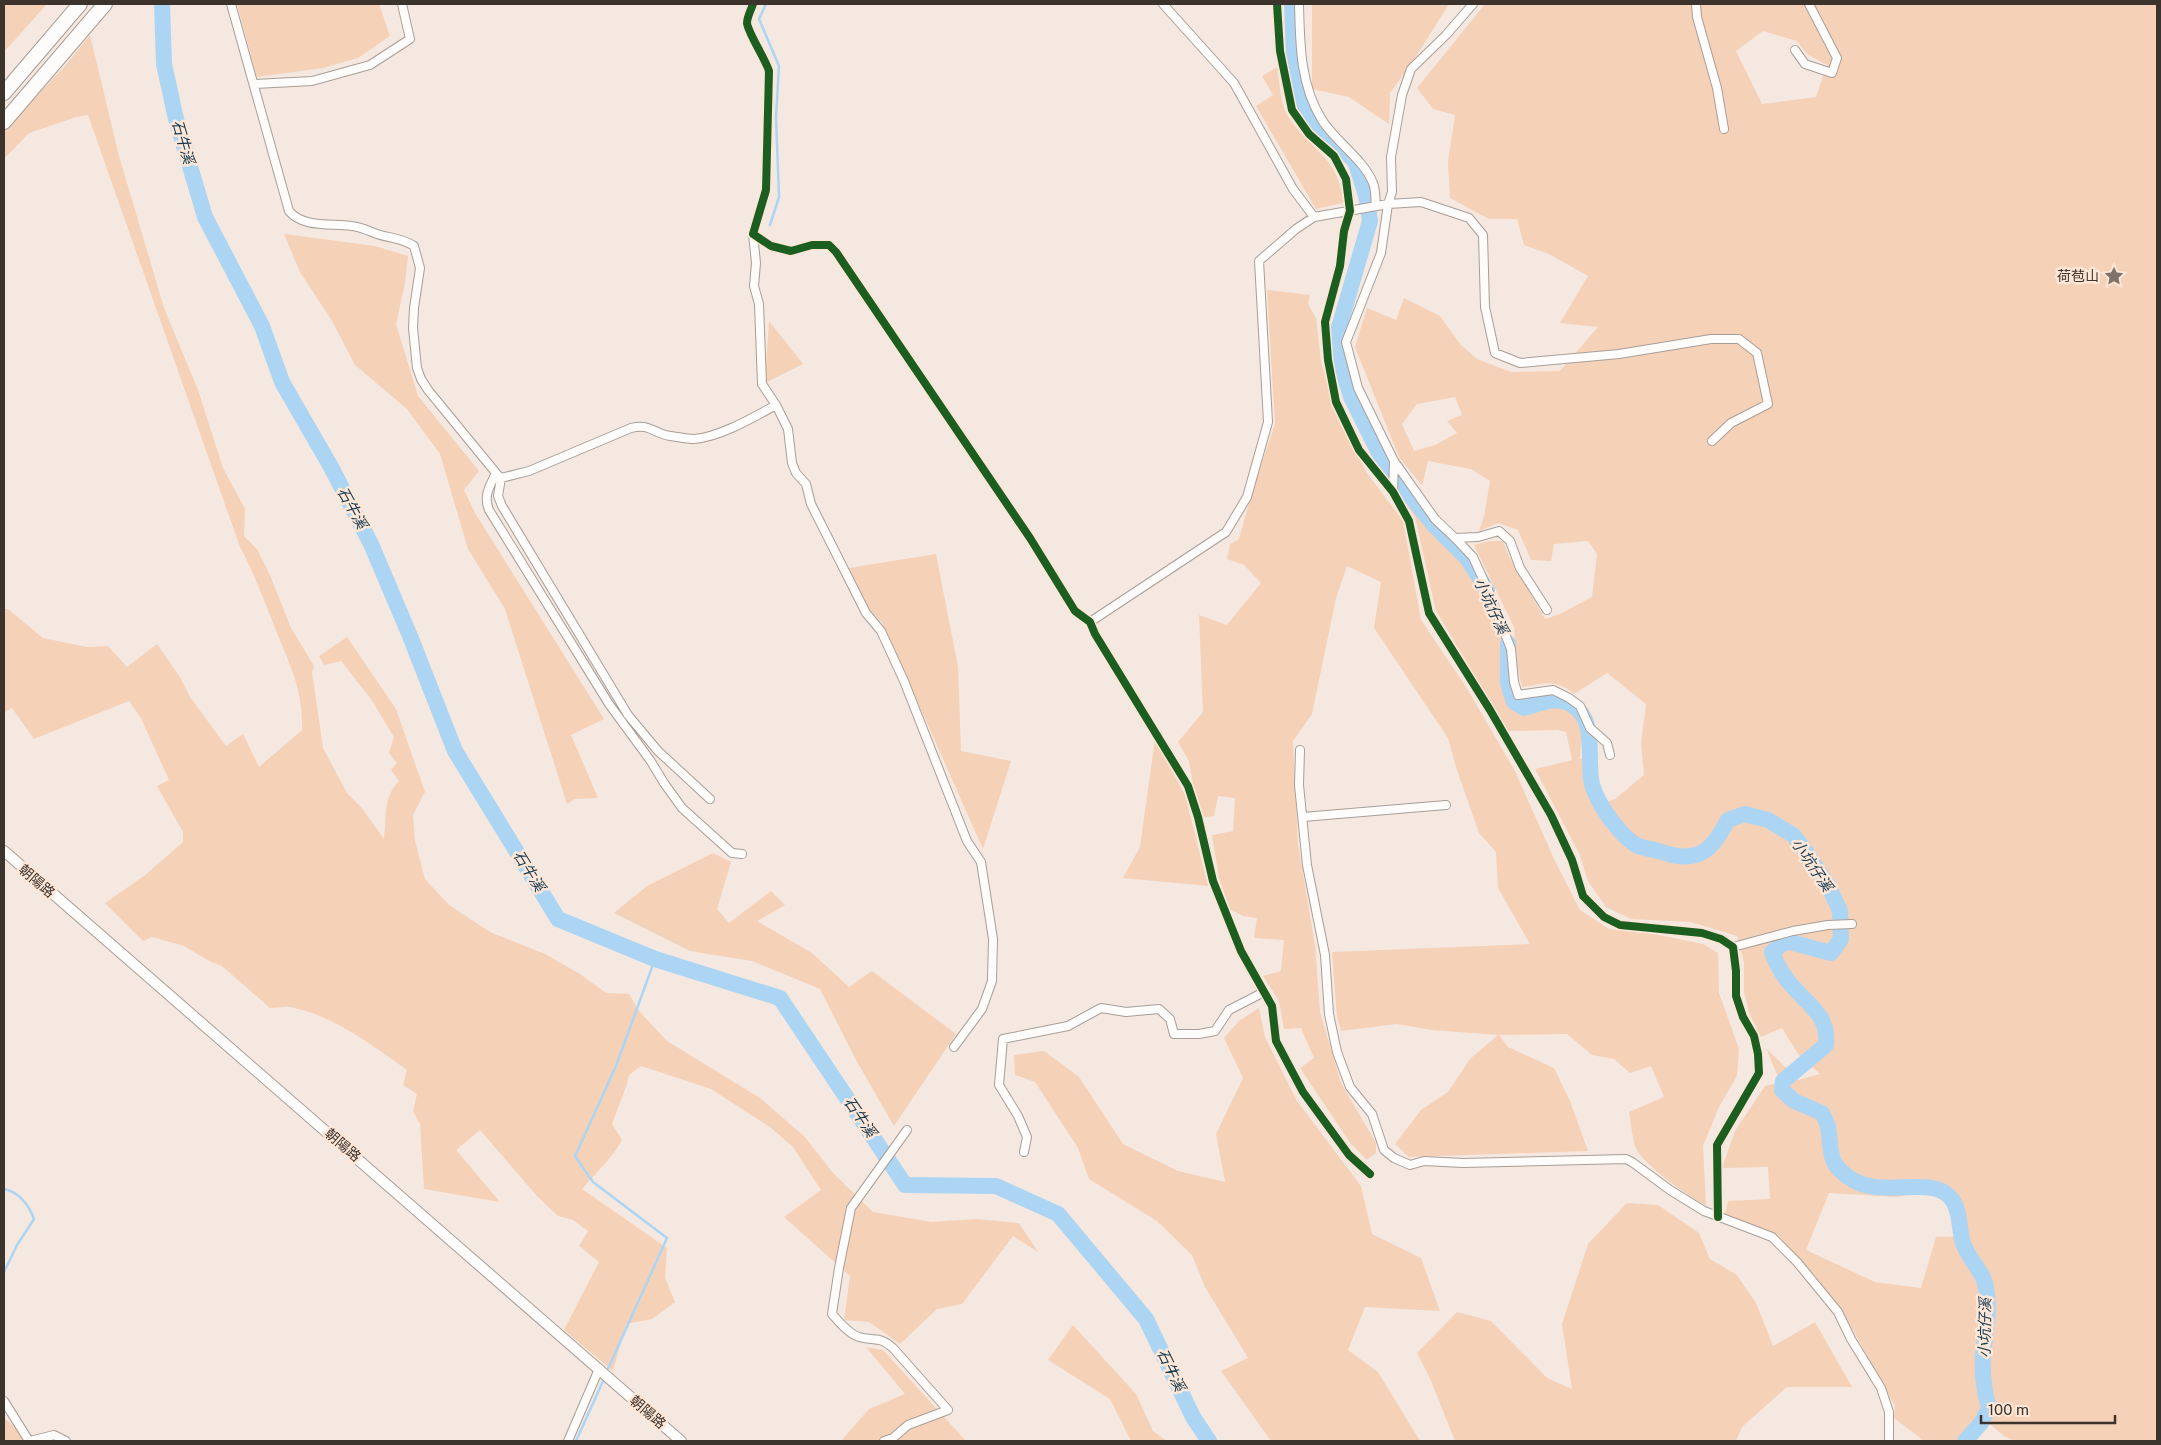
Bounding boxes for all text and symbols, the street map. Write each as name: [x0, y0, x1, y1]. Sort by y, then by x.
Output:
water label: 石牛溪: [169, 118, 198, 168]
place icon: 荷苞山: [2103, 265, 2125, 287]
place label: 荷苞山: [2057, 268, 2099, 284]
water label: 石牛溪: [334, 484, 372, 533]
water label: 小坑仔溪: [1471, 575, 1513, 638]
water label: 小坑仔溪: [1789, 835, 1837, 896]
water label: 石牛溪: [510, 847, 550, 896]
street label: 朝陽路: [16, 861, 58, 901]
water label: 石牛溪: [841, 1093, 881, 1142]
street label: 朝陽路: [322, 1125, 364, 1165]
water label: 小坑仔溪: [1975, 1296, 1994, 1358]
water label: 石牛溪: [1154, 1346, 1190, 1396]
street label: 朝陽路: [627, 1392, 669, 1432]
scale bar: [1981, 1392, 2115, 1424]
text: 100 m: [1988, 1401, 2029, 1418]

